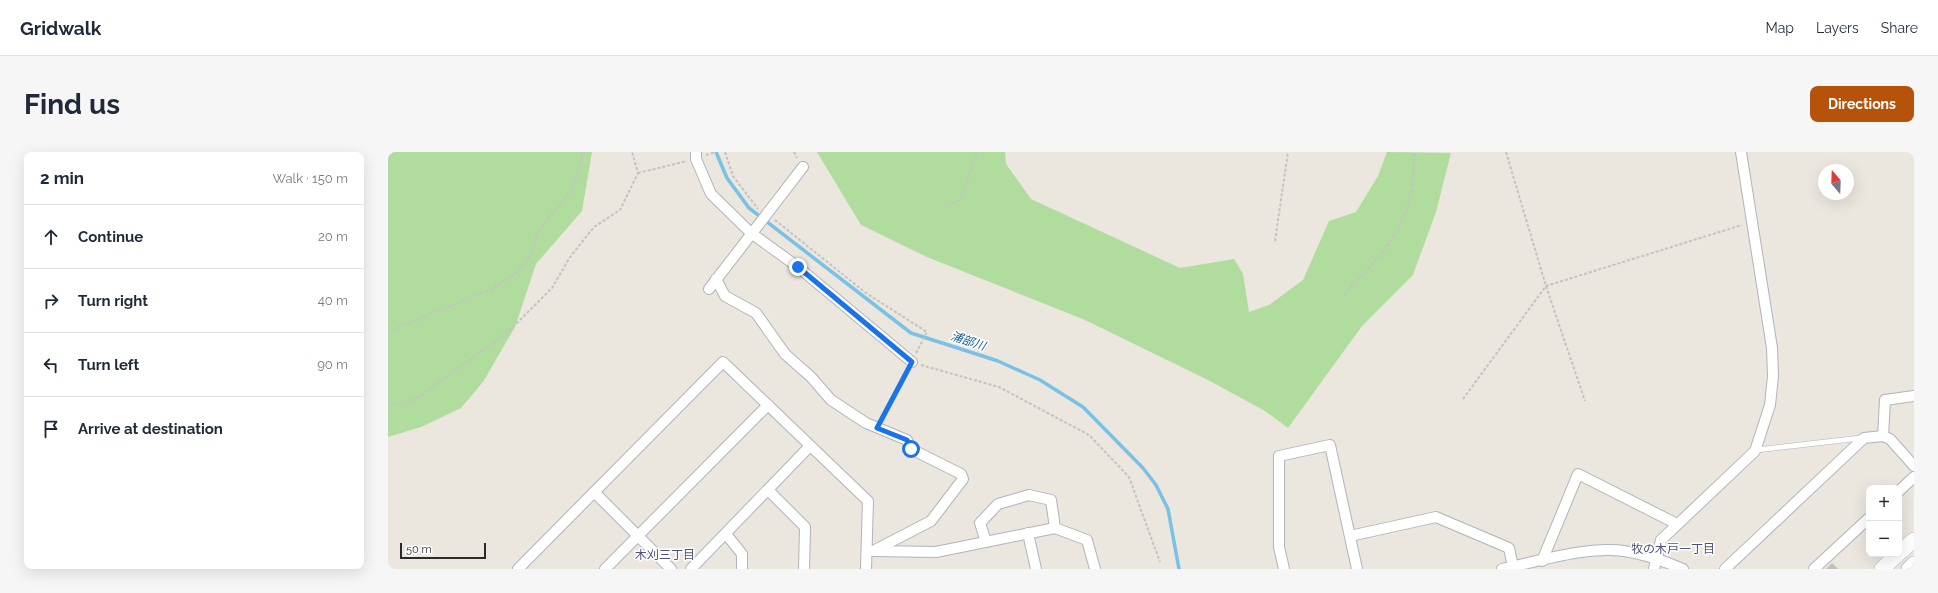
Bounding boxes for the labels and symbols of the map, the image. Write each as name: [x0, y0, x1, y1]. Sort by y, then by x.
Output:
north arrow: [1818, 164, 1854, 200]
route end: [789, 258, 807, 276]
water label: 浦部川: [949, 329, 989, 354]
route start: [902, 440, 920, 458]
scale bar: [400, 541, 486, 560]
district label: 牧の木戸一丁目: [1631, 542, 1715, 556]
district label: 木刈三丁目: [635, 548, 695, 562]

